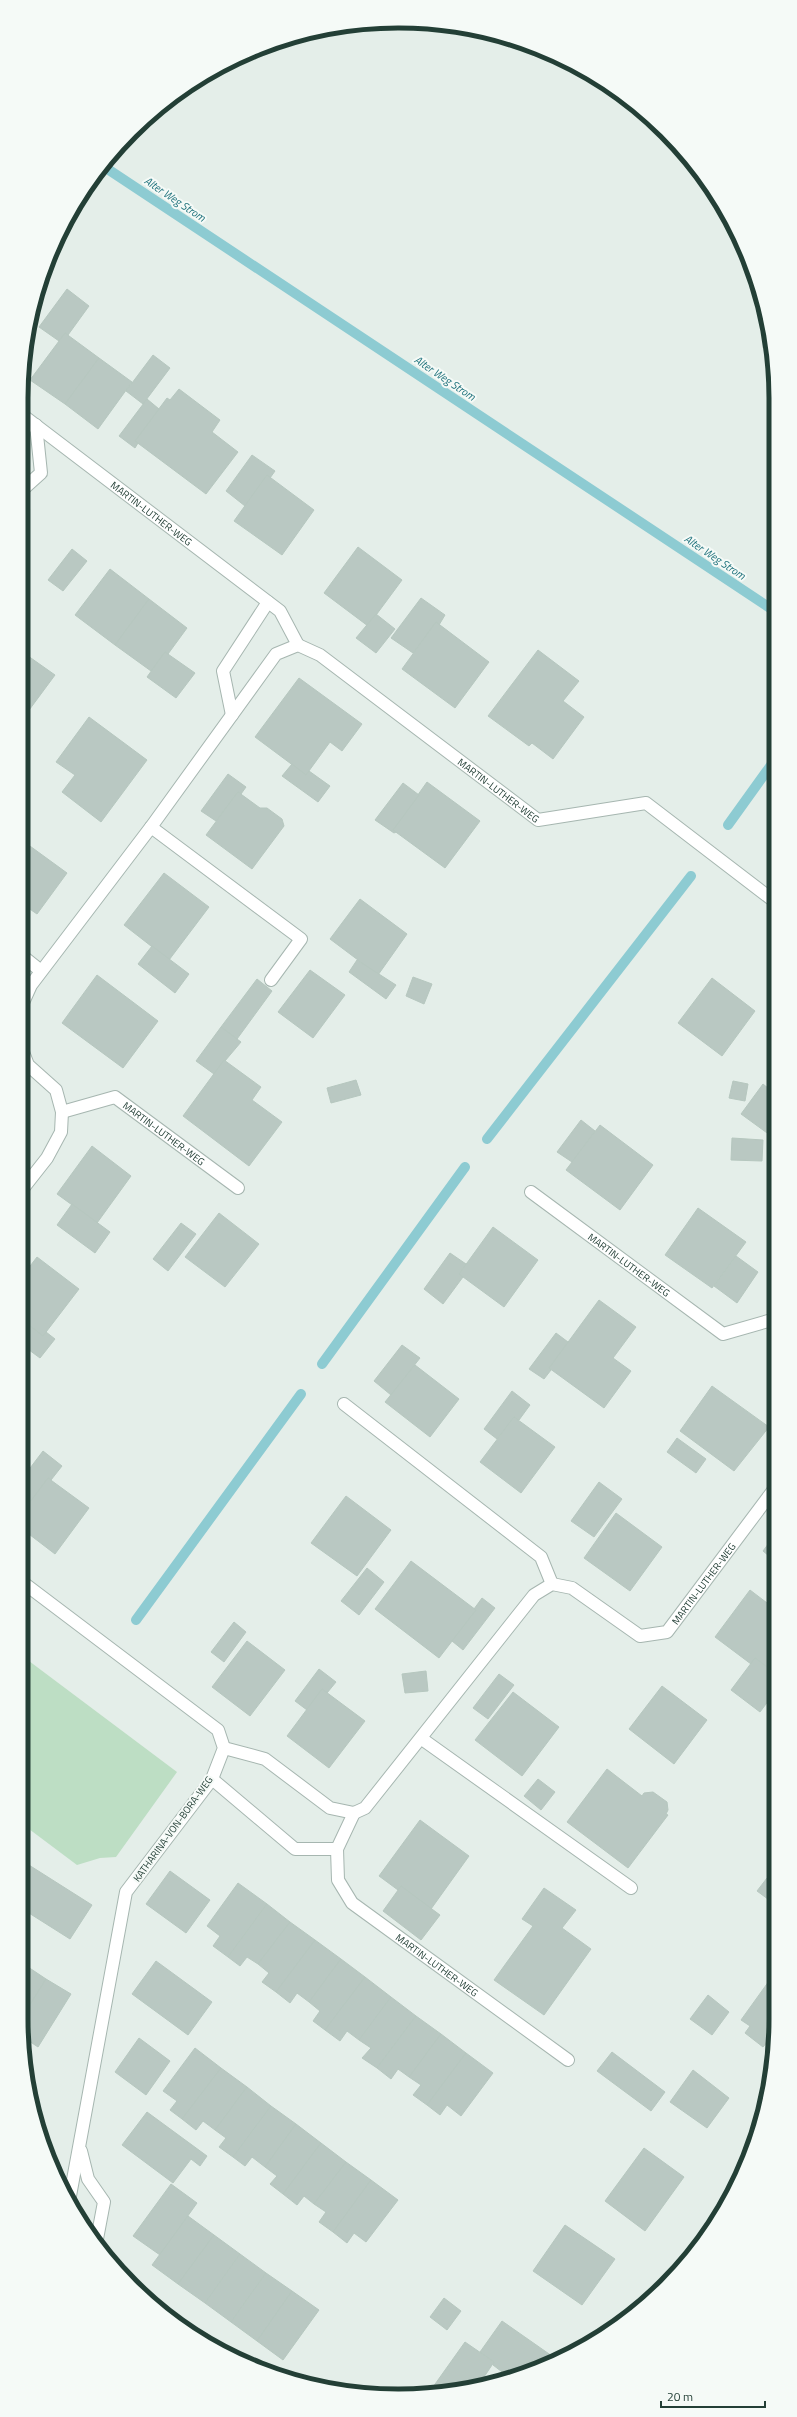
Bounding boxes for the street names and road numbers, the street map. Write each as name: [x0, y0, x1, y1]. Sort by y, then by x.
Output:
street label: MARTIN-LUTHER-WEG: [108, 477, 195, 549]
street label: MARTIN-LUTHER-WEG: [455, 754, 543, 826]
street label: MARTIN-LUTHER-WEG: [120, 1098, 208, 1169]
street label: MARTIN-LUTHER-WEG: [585, 1229, 673, 1300]
street label: MARTIN-LUTHER-WEG: [668, 1539, 739, 1628]
street label: KATHARINA-VON-BORA-WEG: [130, 1773, 216, 1885]
street label: MARTIN-LUTHER-WEG: [393, 1930, 481, 2000]

